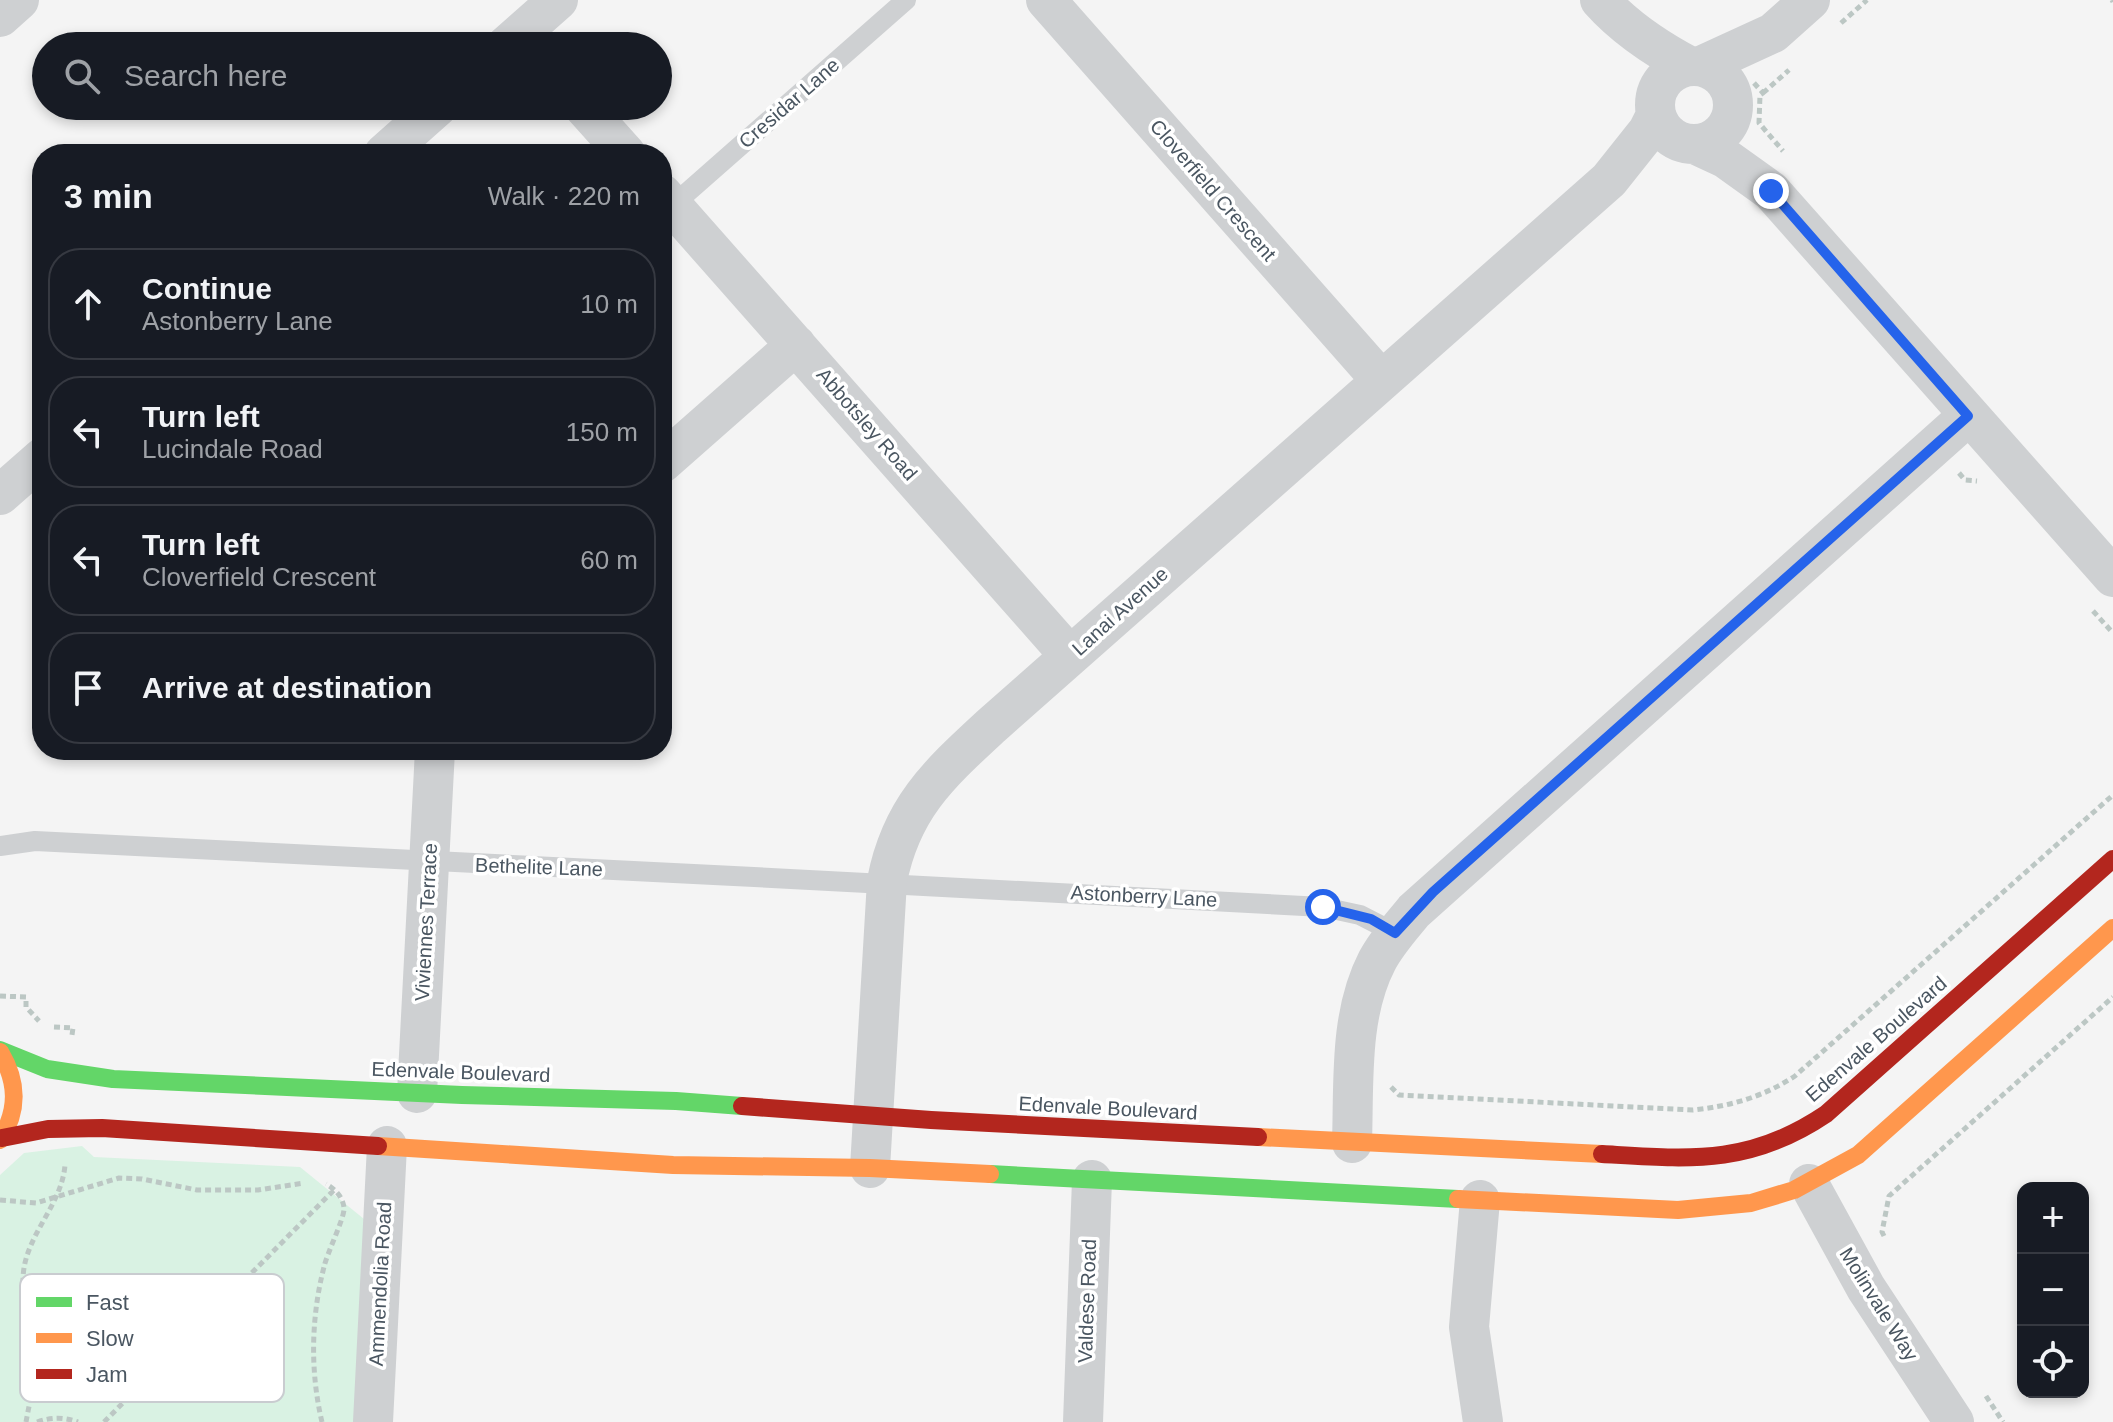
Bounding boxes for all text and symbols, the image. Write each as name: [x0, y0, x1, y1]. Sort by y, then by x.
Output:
search box: [32, 32, 672, 120]
street label: Cresidar Lane: [734, 53, 844, 153]
icon: search: [60, 54, 104, 98]
text: Search here: [124, 59, 287, 92]
street label: Cloverfield Crescent: [1146, 115, 1281, 265]
route end: [1753, 173, 1789, 209]
text: 3 min: [64, 177, 153, 215]
text: Walk · 220 m: [488, 181, 640, 211]
text: Continue: [142, 272, 272, 305]
icon: ahead: [66, 282, 110, 326]
text: 10 m: [580, 289, 638, 319]
text: Astonberry Lane: [142, 306, 333, 336]
street label: Abbotsley Road: [812, 363, 922, 485]
text: Turn left: [142, 400, 260, 433]
icon: left: [66, 410, 110, 454]
text: 150 m: [566, 417, 638, 447]
text: Lucindale Road: [142, 434, 323, 464]
text: Turn left: [142, 528, 260, 561]
icon: left: [66, 538, 110, 582]
text: 60 m: [580, 545, 638, 575]
text: Cloverfield Crescent: [142, 562, 376, 592]
street label: Lanai Avenue: [1068, 562, 1172, 660]
icon: arrive: [66, 666, 110, 710]
text: Arrive at destination: [142, 671, 432, 704]
street label: Viviennes Terrace: [411, 842, 441, 1002]
street label: Bethelite Lane: [475, 854, 603, 880]
street label: Astonberry Lane: [1070, 881, 1218, 911]
route start: [1305, 889, 1341, 925]
street label: Edenvale Boulevard: [1801, 972, 1951, 1106]
street label: Edenvale Boulevard: [371, 1058, 551, 1086]
street label: Edenvale Boulevard: [1018, 1092, 1198, 1124]
map controls: [2017, 1182, 2089, 1398]
button: +: [2017, 1182, 2089, 1254]
street label: Ammendolia Road: [365, 1201, 395, 1367]
street label: Valdese Road: [1074, 1239, 1100, 1363]
street label: Molinvale Way: [1835, 1243, 1923, 1365]
button: −: [2017, 1254, 2089, 1326]
legend: [20, 1274, 284, 1402]
text: Fast: [86, 1290, 129, 1315]
text: Slow: [86, 1326, 134, 1351]
button: locate: [2017, 1326, 2089, 1398]
text: Jam: [86, 1362, 128, 1387]

